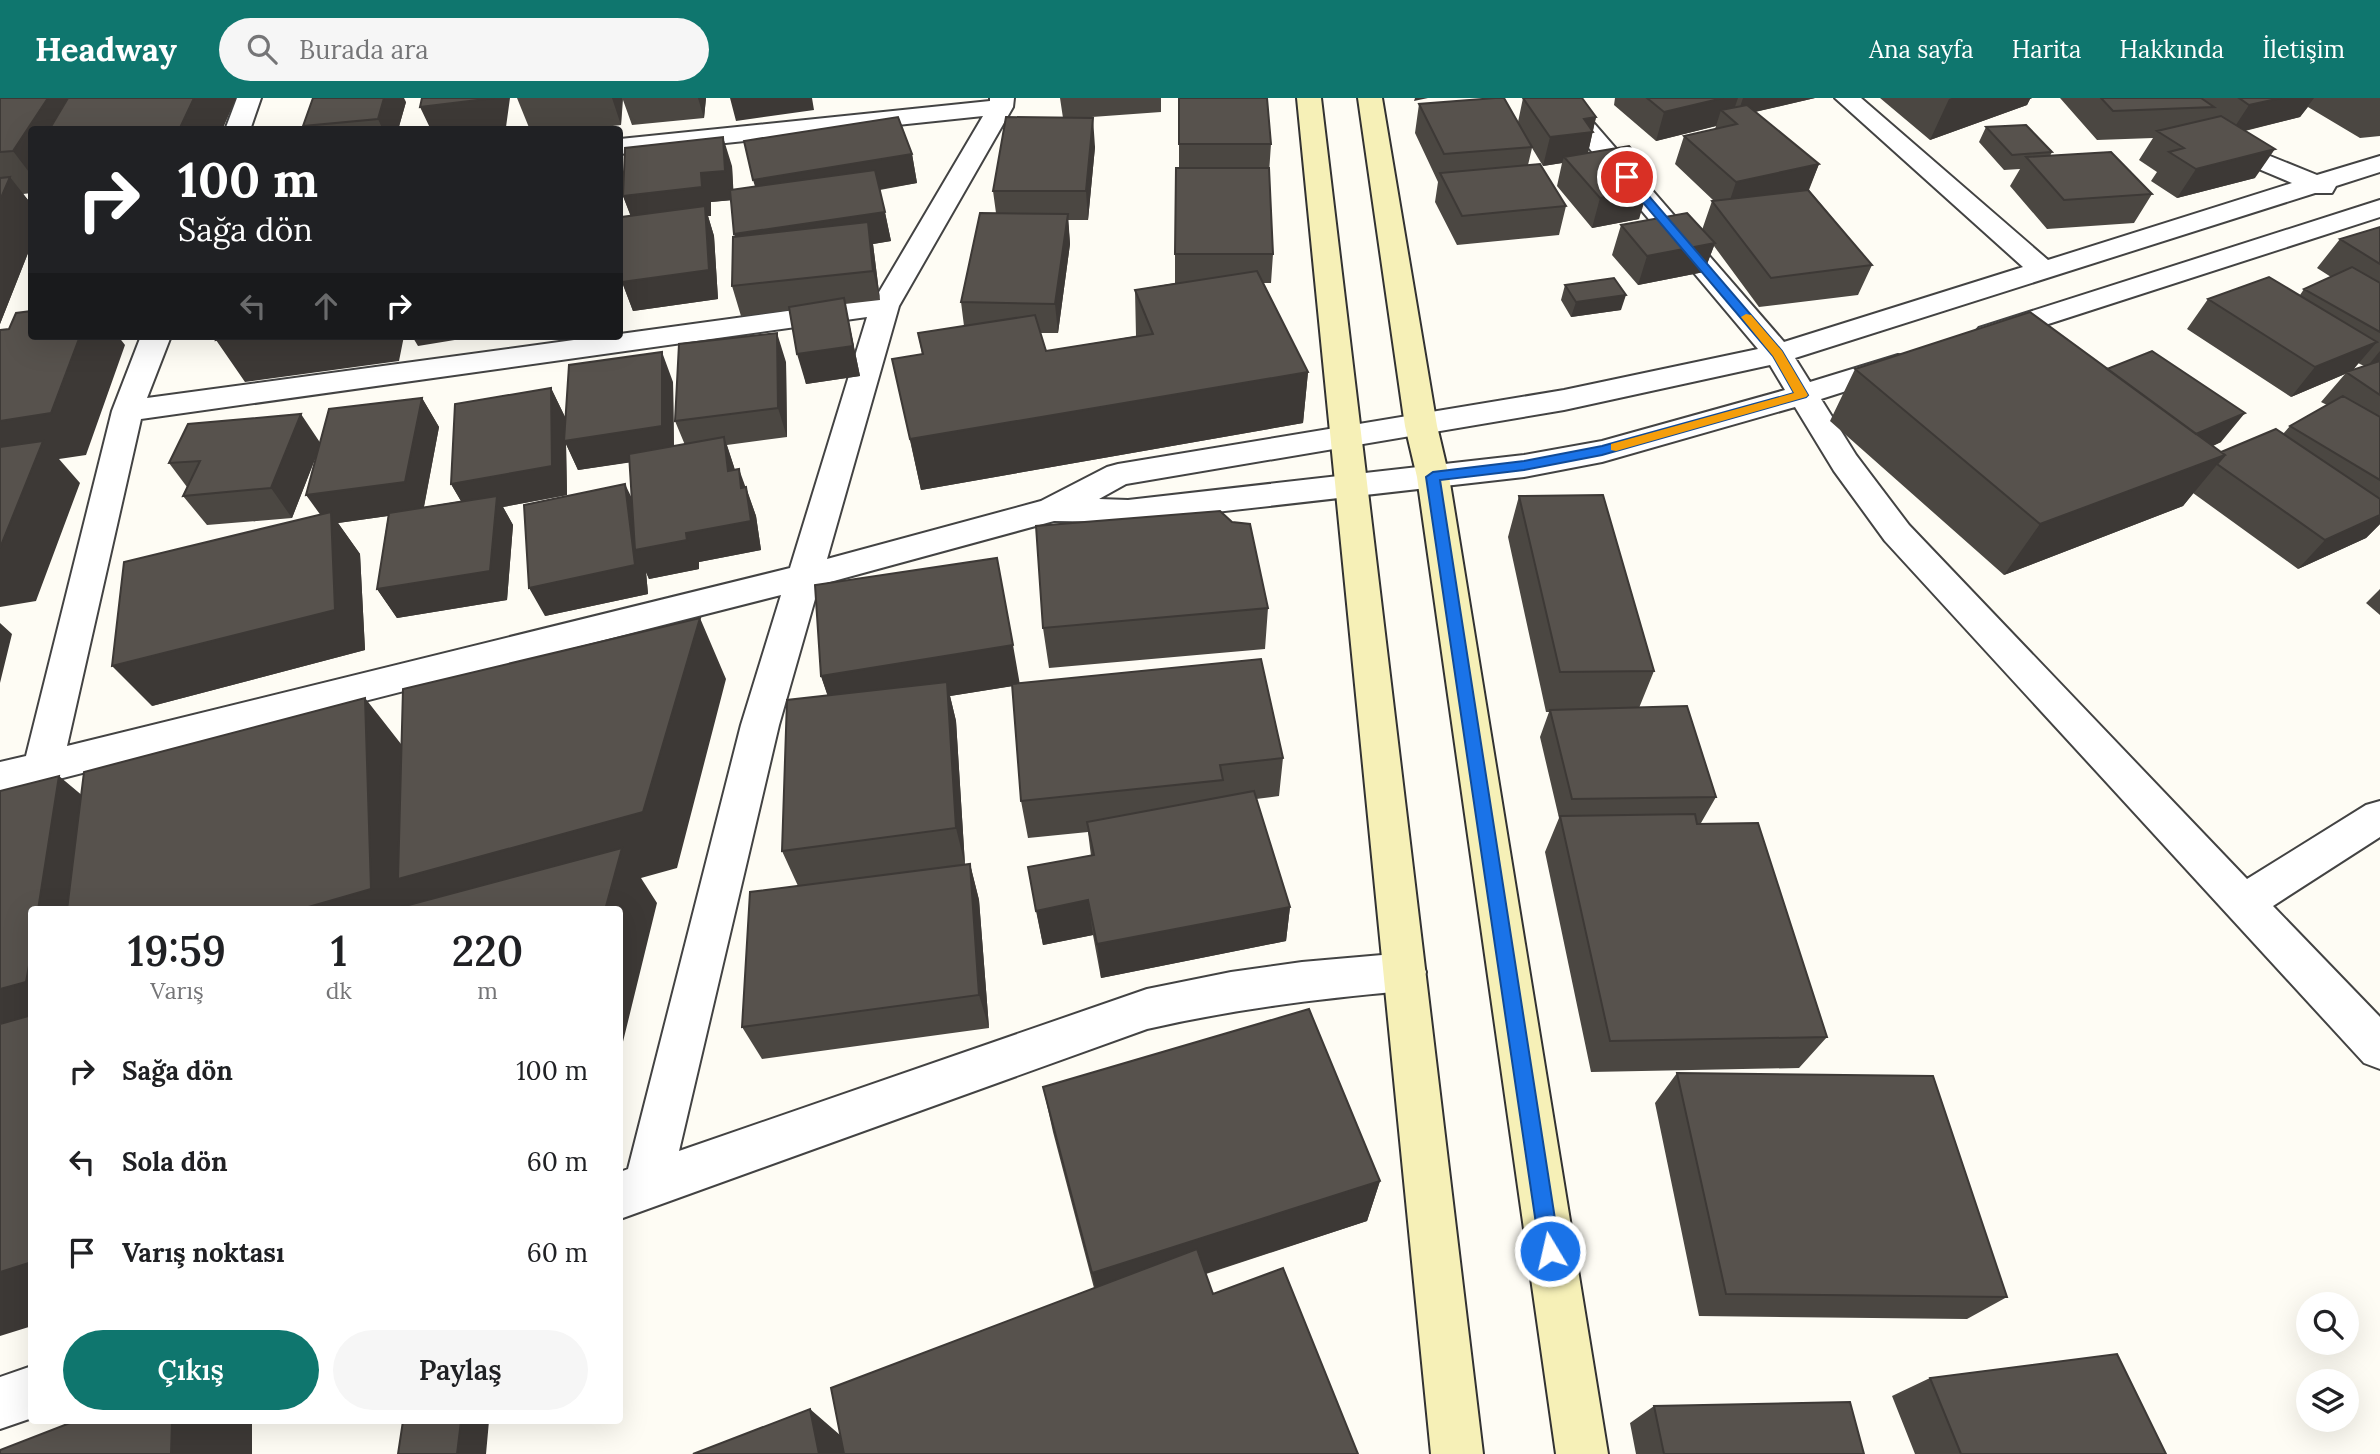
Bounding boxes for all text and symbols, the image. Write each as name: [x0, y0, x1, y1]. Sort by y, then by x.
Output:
search box: [219, 18, 709, 81]
text: Headway: [35, 28, 177, 70]
icon: search: [243, 30, 281, 68]
text: Burada ara: [299, 33, 429, 66]
text: Ana sayfa: [1869, 34, 1974, 65]
text: Harita: [2012, 34, 2081, 65]
text: Hakkında: [2119, 34, 2224, 65]
text: İletişim: [2262, 34, 2345, 65]
pin: [1597, 147, 1657, 207]
text: 100 m: [178, 148, 318, 210]
icon: right: [63, 154, 154, 245]
icon: arrive: [1608, 158, 1646, 196]
text: Sağa dön: [178, 209, 313, 250]
icon: left: [234, 287, 272, 325]
icon: ahead: [307, 287, 345, 325]
icon: right: [380, 287, 418, 325]
text: 19:59: [128, 924, 226, 978]
text: 1: [331, 924, 347, 978]
text: 220: [452, 924, 523, 978]
text: Varış: [150, 976, 204, 1005]
text: dk: [326, 976, 352, 1005]
text: m: [477, 976, 498, 1005]
icon: right: [63, 1052, 101, 1090]
text: Sağa dön: [122, 1054, 233, 1087]
text: 100 m: [516, 1054, 588, 1087]
icon: left: [63, 1143, 101, 1181]
text: Sola dön: [122, 1145, 228, 1178]
text: 60 m: [527, 1145, 588, 1178]
position arrow: [1513, 1214, 1587, 1288]
icon: arrive: [63, 1234, 101, 1272]
text: Varış noktası: [122, 1236, 284, 1269]
text: 60 m: [527, 1236, 588, 1269]
map controls: [2296, 1292, 2359, 1432]
button: search: [2296, 1292, 2359, 1355]
button: Çıkış: [63, 1330, 319, 1410]
button: Paylaş: [333, 1330, 588, 1410]
button: layers: [2296, 1369, 2359, 1432]

